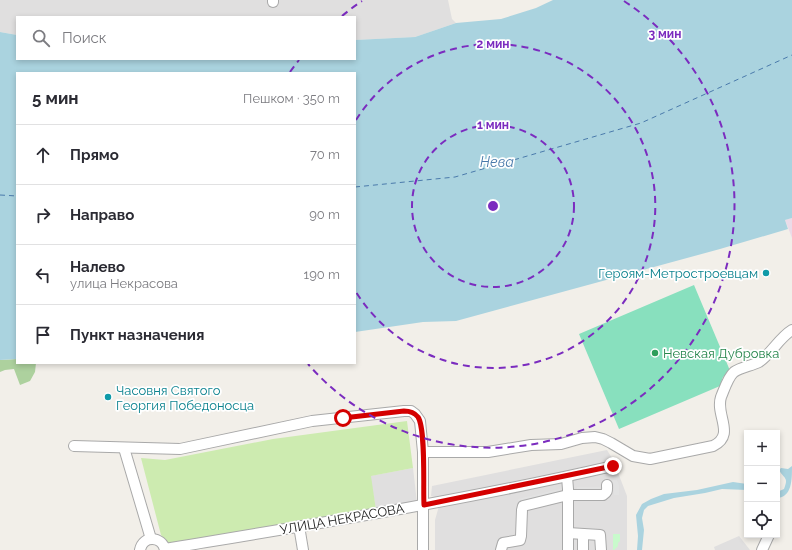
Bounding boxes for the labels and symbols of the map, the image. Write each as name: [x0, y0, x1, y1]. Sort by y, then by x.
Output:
text: 3 мин: [649, 27, 681, 41]
text: 2 мин: [476, 37, 510, 51]
text: 1 мин: [477, 118, 509, 132]
water label: Нева: [480, 154, 514, 170]
centre of rings: [486, 199, 500, 213]
place label: Героям-Метростроевцам: [598, 266, 758, 281]
marker: Героям-Метростроевцам: [761, 268, 771, 278]
place label: Невская Дубровка: [663, 346, 779, 361]
marker: Невская Дубровка: [650, 348, 660, 358]
place label: Часовня Святого Георгия Победоносца: [116, 383, 254, 413]
marker: Часовня Святого Георгия Победоносца: [103, 392, 113, 402]
route start: [334, 409, 352, 427]
route end: [604, 457, 622, 475]
street label: УЛИЦА НЕКРАСОВА: [279, 501, 406, 537]

